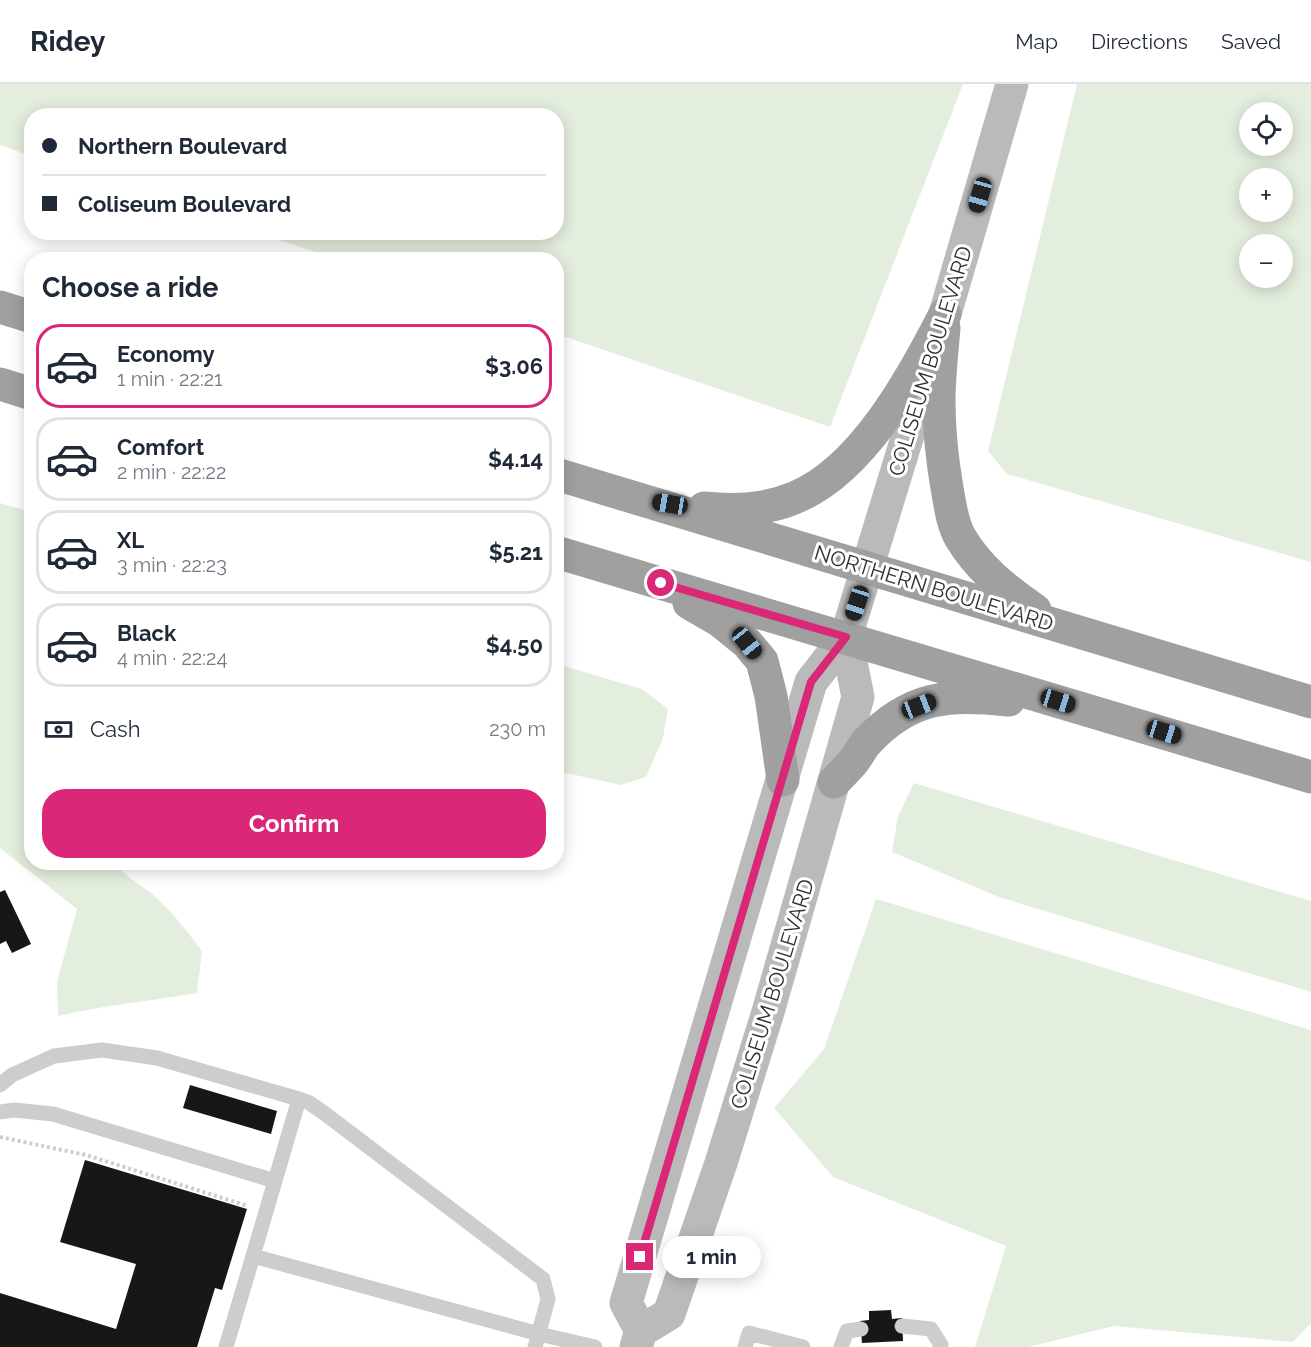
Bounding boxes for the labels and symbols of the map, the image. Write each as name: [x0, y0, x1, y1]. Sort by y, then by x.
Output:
car: [966, 175, 994, 215]
street label: COLISEUM BOULEVARD: [883, 243, 977, 479]
car: [651, 492, 689, 516]
street label: NORTHERN BOULEVARD: [812, 540, 1056, 636]
route start: [647, 569, 674, 596]
car: [843, 583, 871, 623]
car: [729, 623, 765, 663]
car: [1038, 687, 1078, 715]
car: [899, 691, 939, 721]
car: [1144, 718, 1184, 746]
street label: COLISEUM BOULEVARD: [725, 876, 819, 1112]
callout: 1 min: [661, 1236, 760, 1278]
route end: [626, 1243, 653, 1270]

